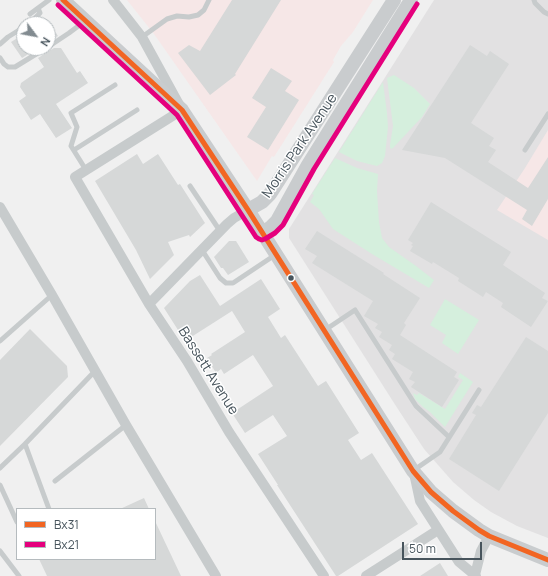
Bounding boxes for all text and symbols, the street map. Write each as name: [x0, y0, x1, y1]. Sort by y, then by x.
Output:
north arrow: [16, 16, 56, 56]
text: N: [37, 35, 54, 49]
street label: Morris Park Avenue: [259, 91, 341, 201]
unlabelled marker: [286, 273, 296, 283]
street label: Bassett Avenue: [174, 324, 242, 418]
legend: [16, 508, 156, 560]
text: Bx31: [54, 516, 79, 533]
scale bar: [404, 534, 484, 560]
text: Bx21: [54, 536, 79, 553]
text: 50 m: [409, 540, 436, 557]

